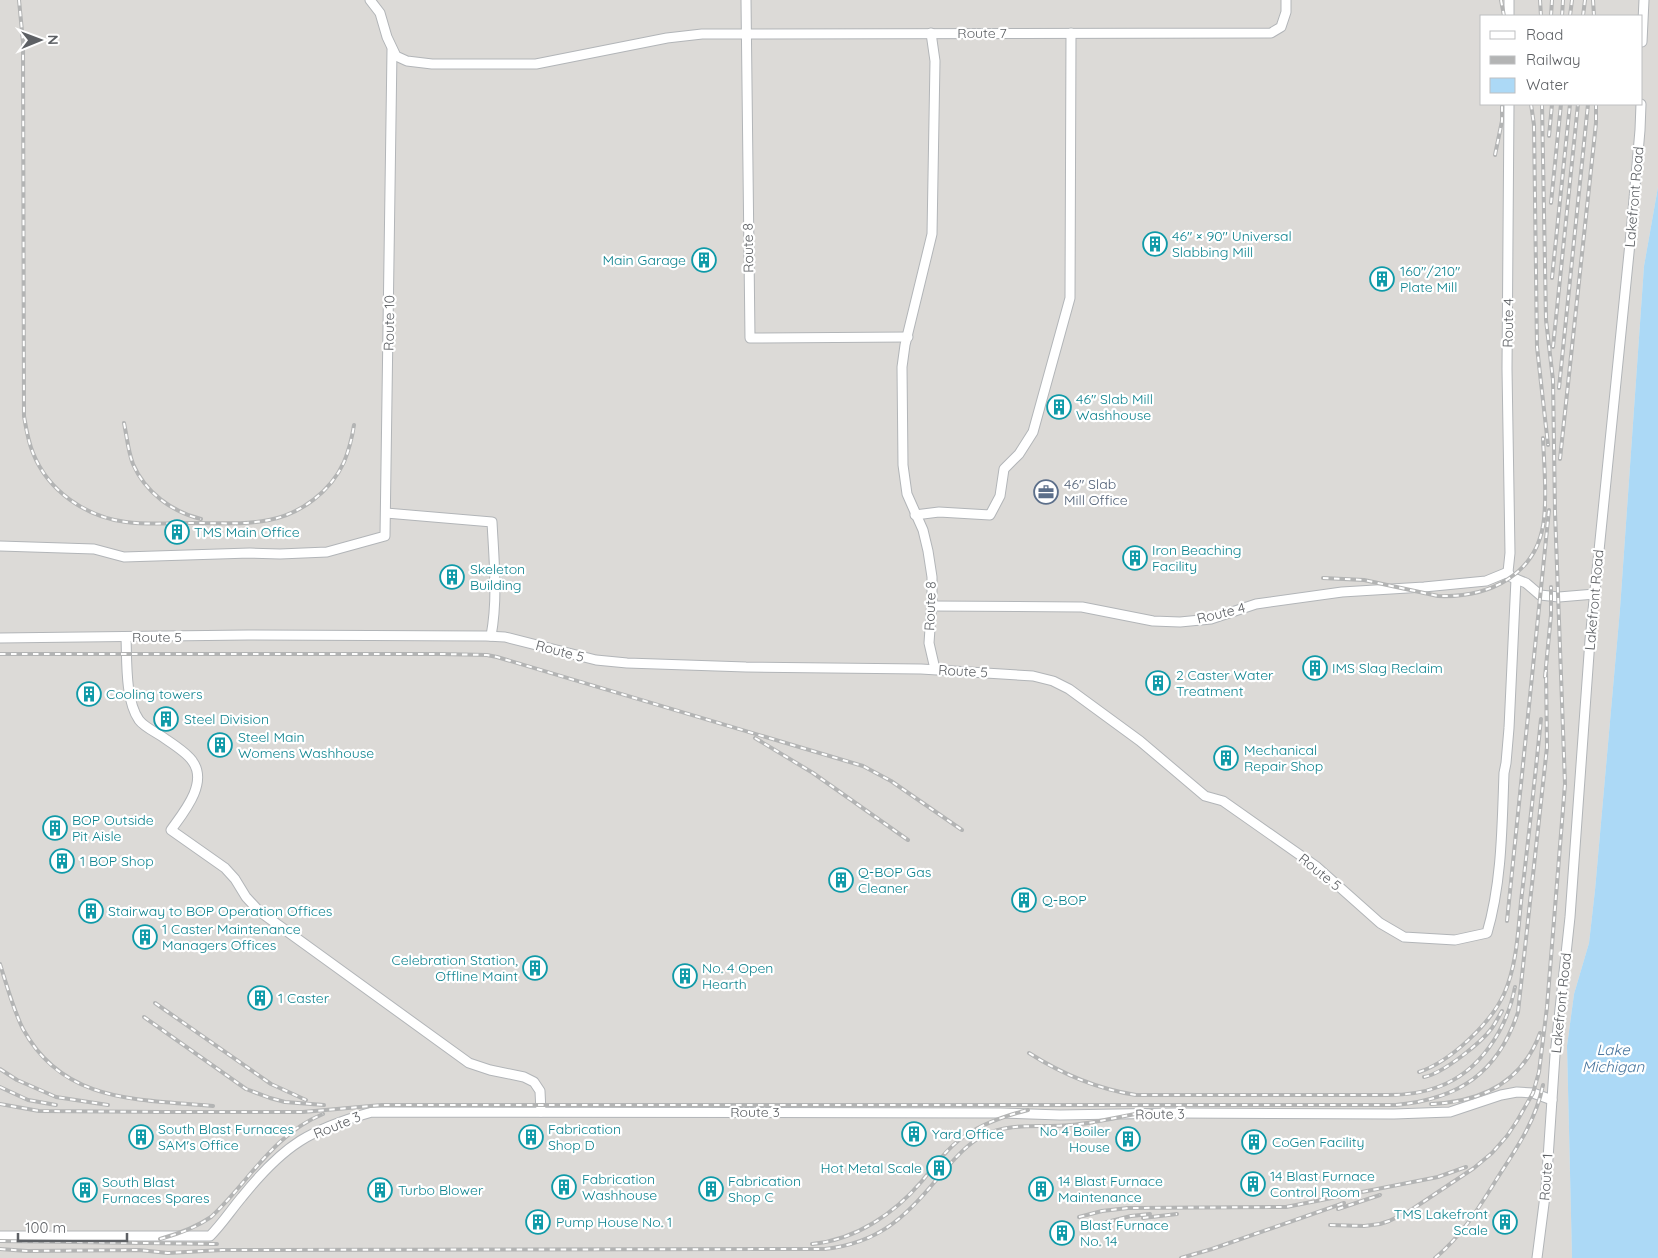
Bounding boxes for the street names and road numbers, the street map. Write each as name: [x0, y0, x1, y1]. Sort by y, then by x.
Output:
street label: Route 7: [957, 24, 1007, 42]
street label: Lakefront Road: [1621, 146, 1647, 248]
street label: Route 8: [739, 223, 757, 273]
street label: Route 10: [380, 295, 398, 351]
street label: Route 4: [1499, 298, 1517, 348]
street label: Lakefront Road: [1581, 549, 1607, 651]
street label: Route 8: [920, 581, 940, 631]
street label: Route 4: [1195, 598, 1247, 628]
street label: Route 5: [132, 628, 182, 646]
street label: Route 5: [534, 636, 586, 666]
street label: Route 5: [938, 661, 988, 681]
street label: Route 5: [1295, 849, 1345, 895]
street label: Lakefront Road: [1547, 952, 1575, 1054]
street label: Route 3: [730, 1103, 780, 1121]
street label: Route 3: [1135, 1105, 1185, 1123]
street label: Route 3: [311, 1107, 363, 1143]
street label: Route 1: [1535, 1153, 1557, 1201]

